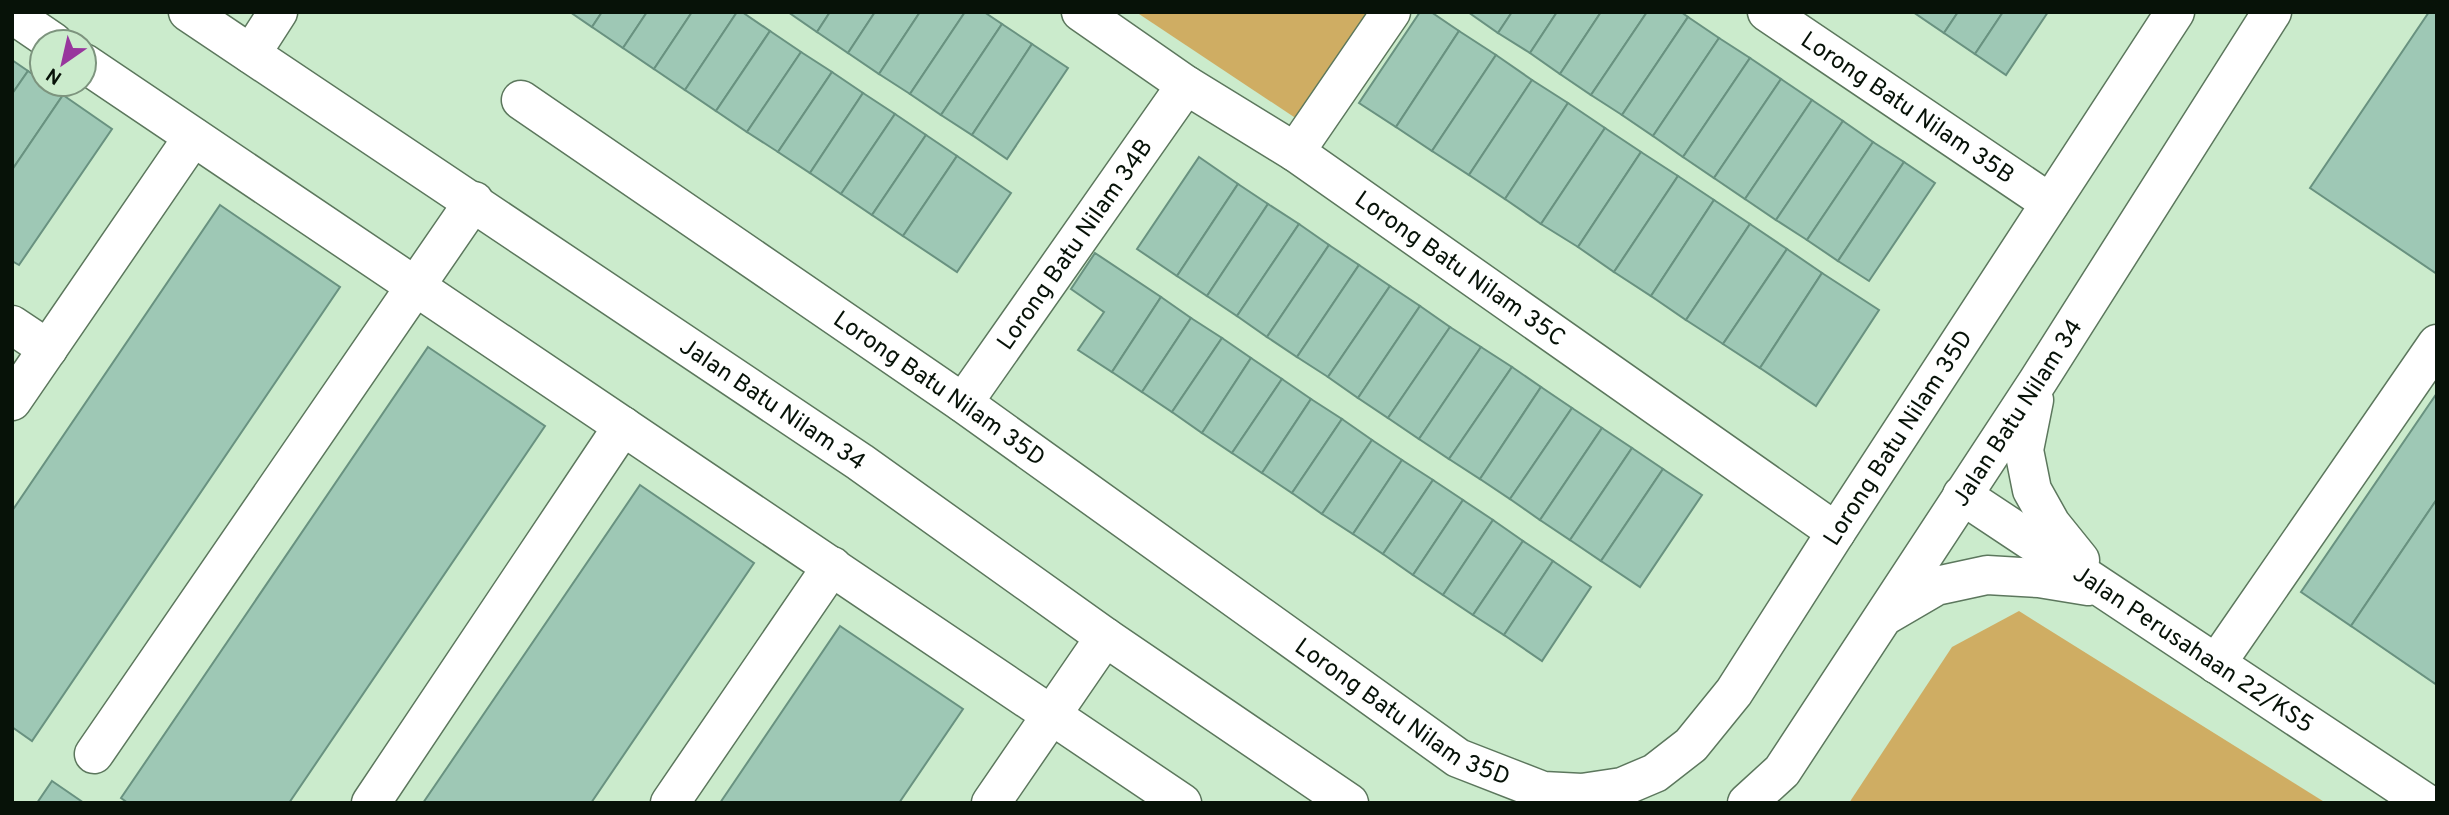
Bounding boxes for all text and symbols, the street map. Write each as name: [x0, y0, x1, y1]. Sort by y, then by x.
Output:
street label: Lorong Batu Nilam 35B: [1794, 26, 2019, 191]
north arrow: [28, 28, 98, 98]
text: N: [42, 62, 67, 89]
street label: Lorong Batu Nilam 34B: [992, 134, 1160, 357]
street label: Lorong Batu Nilam 35C: [1348, 185, 1571, 354]
street label: Lorong Batu Nilam 35D: [827, 305, 1050, 474]
street label: Jalan Batu Nilam 34: [1947, 314, 2090, 513]
street label: Lorong Batu Nilam 35D: [1818, 325, 1981, 552]
street label: Jalan Batu Nilam 34: [673, 332, 871, 478]
street label: Jalan Perusahaan 22/KS5: [2066, 560, 2319, 741]
street label: Lorong Batu Nilam 35D: [1288, 633, 1514, 794]

